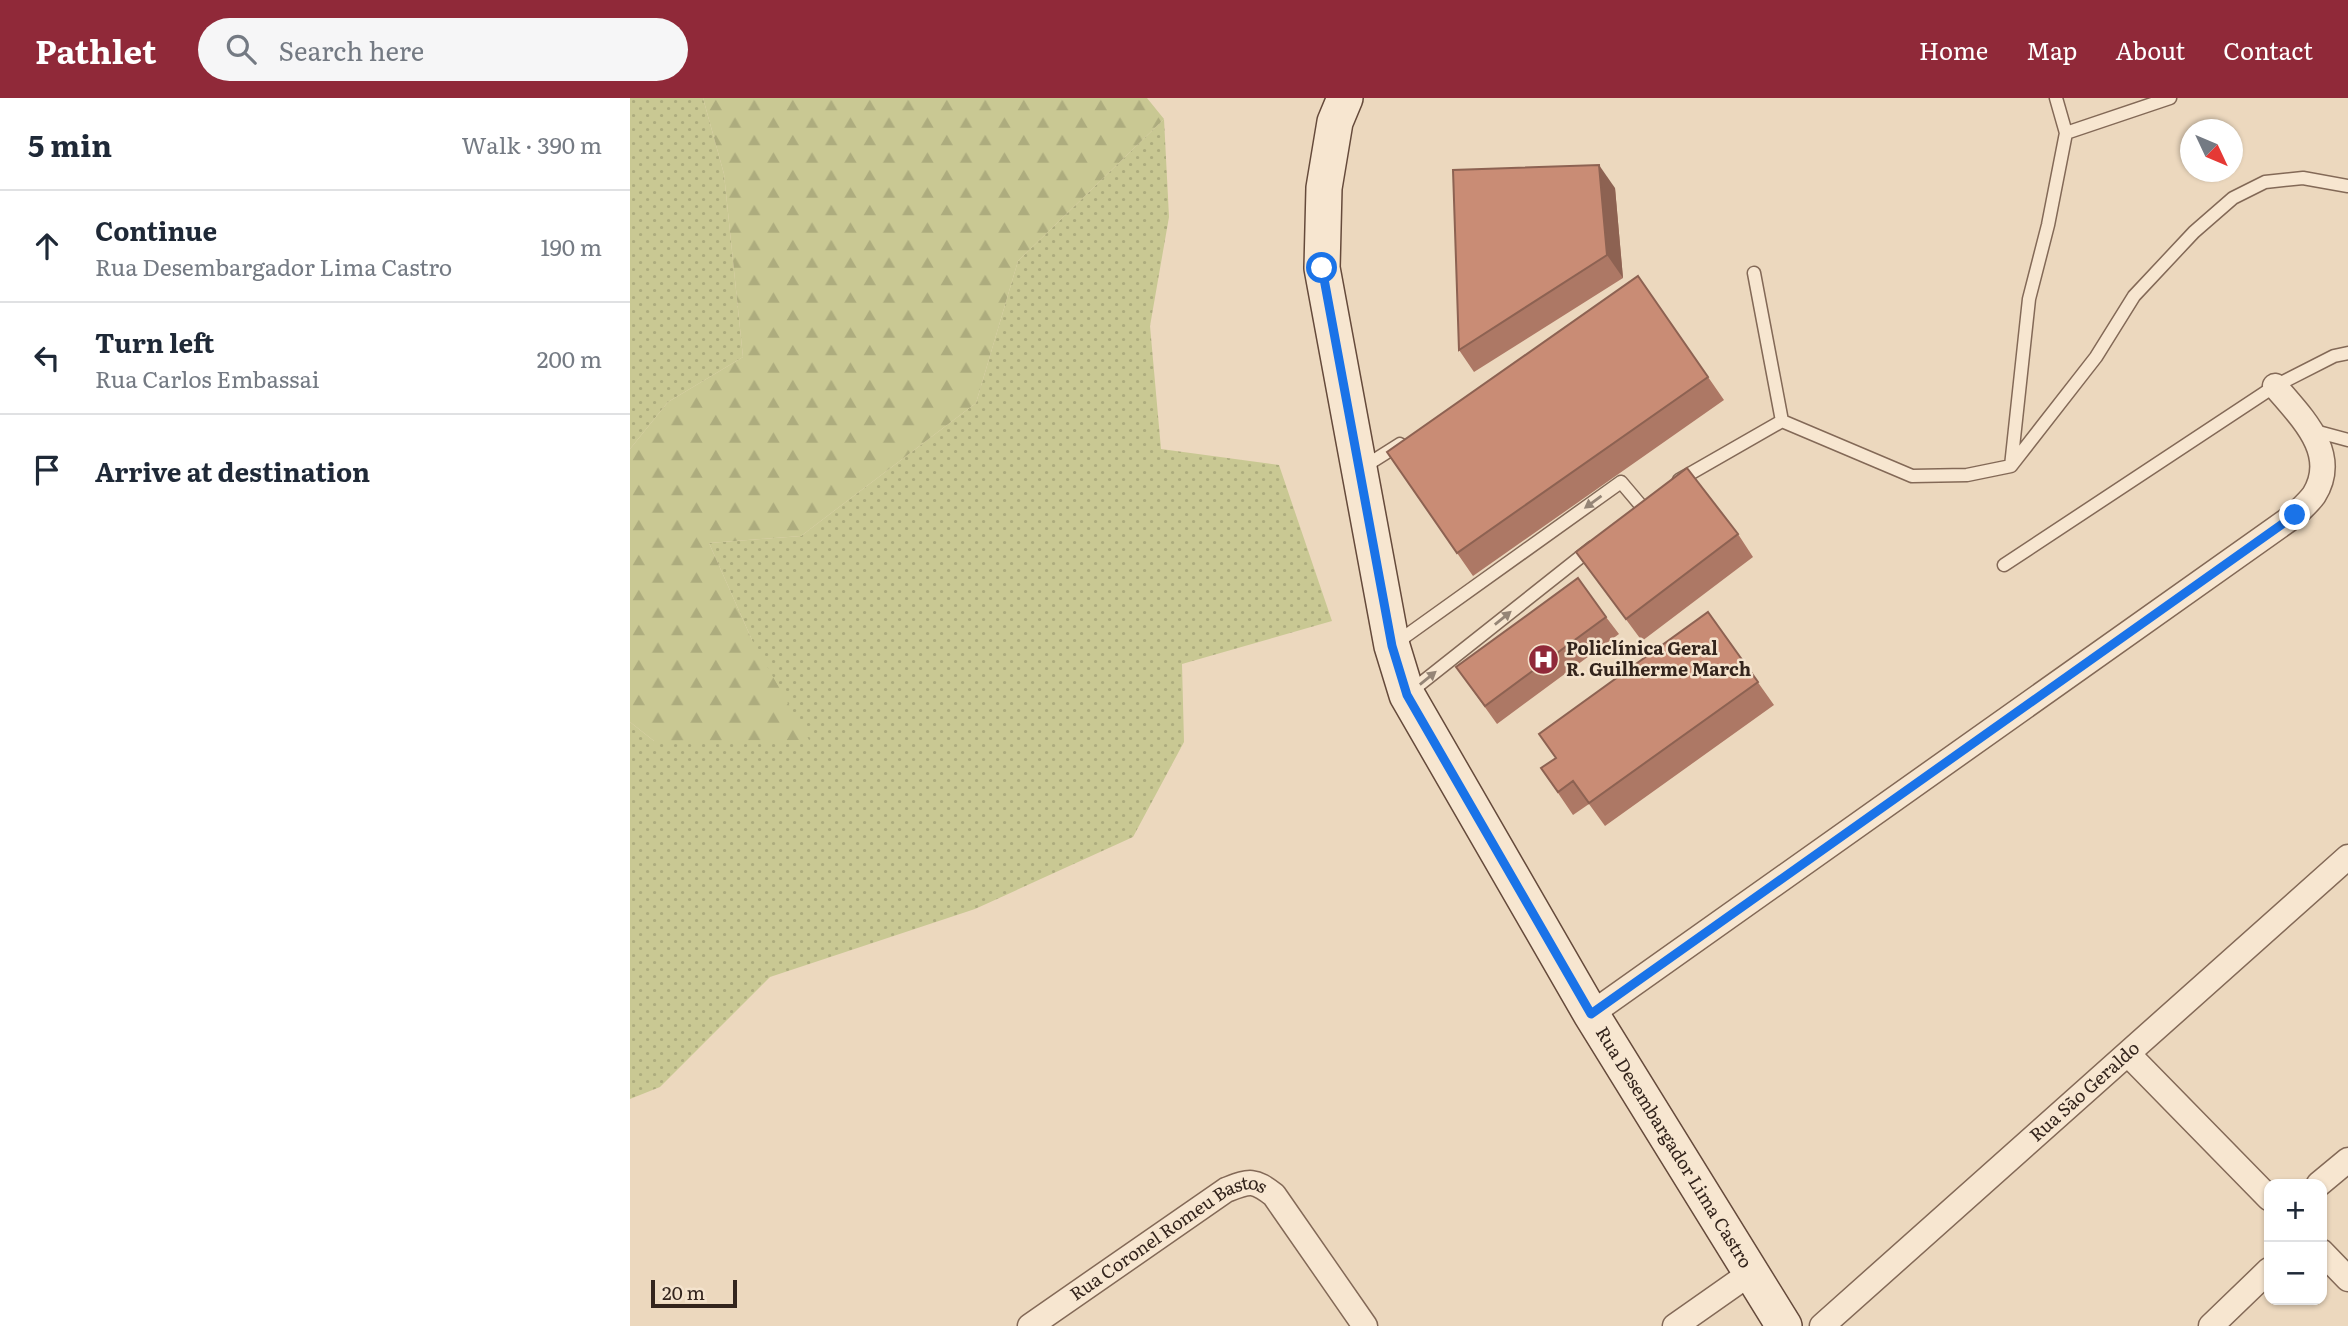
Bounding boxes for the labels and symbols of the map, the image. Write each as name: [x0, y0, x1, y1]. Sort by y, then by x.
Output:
north arrow: [2180, 119, 2243, 182]
route start: [1306, 252, 1337, 283]
one-way arrow: [1584, 495, 1602, 509]
route end: [2279, 499, 2310, 530]
one-way arrow: [1494, 611, 1511, 626]
place label: Policlínica Geral R. Guilherme March: [1566, 634, 1751, 682]
hospital icon: Policlínica Geral R. Guilherme March: [1526, 642, 1560, 676]
one-way arrow: [1419, 670, 1437, 685]
street label: Rua Desembargador Lima Castro: [1590, 1021, 1760, 1273]
street label: Rua São Geraldo: [2023, 1034, 2145, 1147]
street label: Rua Coronel Romeu Bastos: [1064, 1168, 1273, 1306]
scale bar: [651, 1277, 737, 1309]

